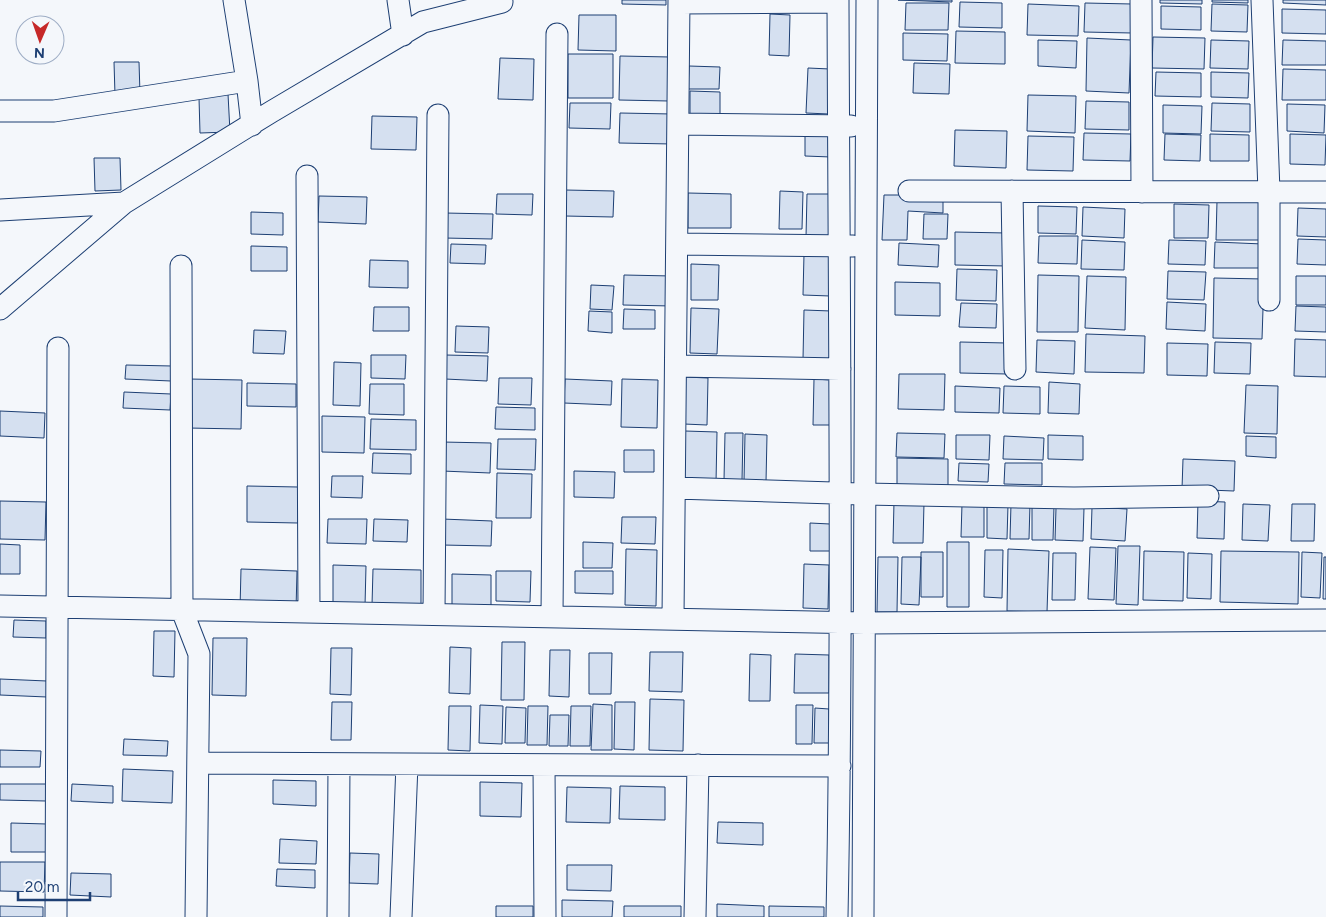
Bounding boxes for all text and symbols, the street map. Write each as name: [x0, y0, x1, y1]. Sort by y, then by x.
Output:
north arrow: [15, 15, 65, 65]
text: N: [34, 44, 45, 61]
scale bar: [18, 870, 90, 902]
text: 20 m: [25, 878, 59, 896]

